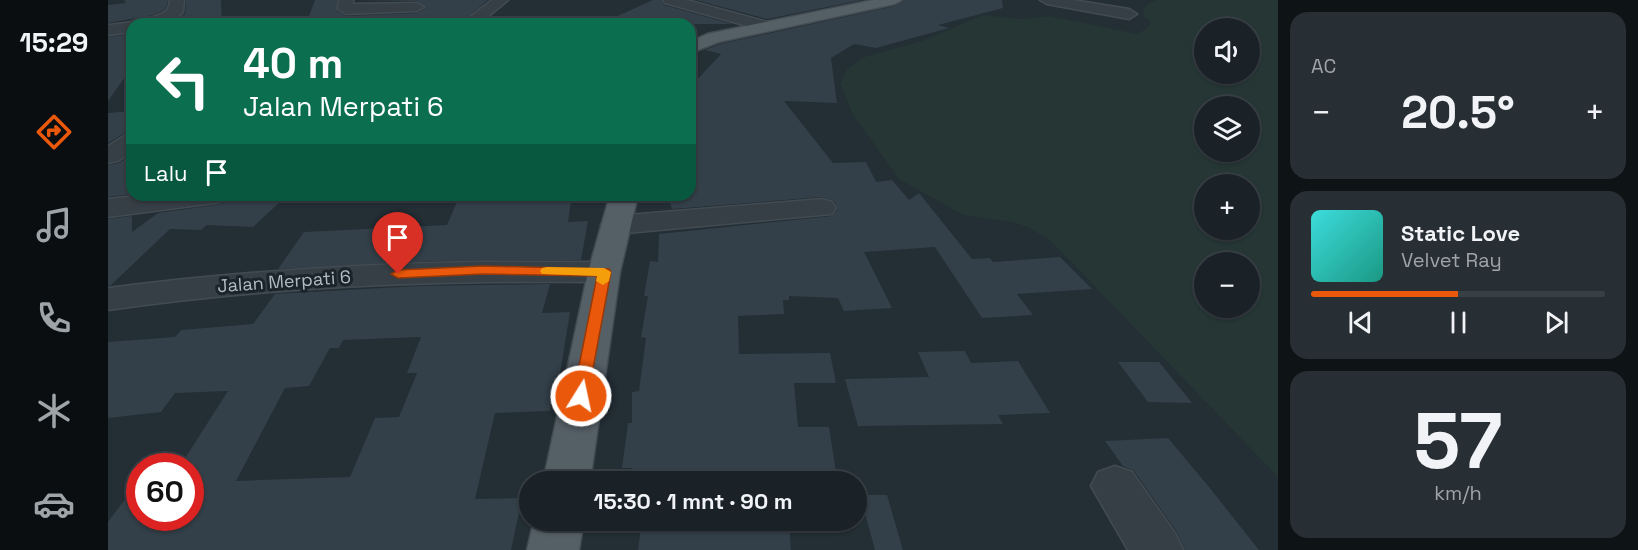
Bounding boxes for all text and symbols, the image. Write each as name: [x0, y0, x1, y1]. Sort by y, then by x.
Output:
map controls: [1194, 18, 1260, 318]
button: sound: [1194, 18, 1260, 84]
text: 15:29: [19, 25, 89, 60]
text: 40 m: [243, 37, 343, 90]
icon: left: [144, 42, 222, 120]
text: AC: [1311, 53, 1336, 79]
text: 20.5°: [1401, 84, 1515, 141]
text: Jalan Merpati 6: [243, 89, 444, 124]
text: −: [1311, 92, 1331, 134]
text: +: [1585, 92, 1605, 134]
button: layers: [1194, 96, 1260, 162]
icon: directions: [33, 111, 75, 153]
icon: arrive: [200, 156, 233, 189]
text: Lalu: [144, 159, 188, 187]
button: +: [1194, 174, 1260, 240]
icon: music: [33, 204, 75, 246]
pin: [372, 212, 423, 274]
text: Static Love: [1401, 219, 1520, 247]
icon: arrive: [381, 221, 414, 254]
text: Velvet Ray: [1401, 247, 1502, 273]
button: −: [1194, 252, 1260, 318]
street label: Jalan Merpati 6: [217, 265, 351, 297]
icon: phone: [33, 297, 75, 339]
icon: previous: [1344, 306, 1377, 339]
icon: pause: [1442, 306, 1475, 339]
icon: next: [1540, 306, 1573, 339]
position arrow: [549, 364, 613, 428]
icon: climate: [33, 390, 75, 432]
text: 57: [1413, 391, 1503, 491]
speed limit sign: 60: [126, 453, 204, 531]
text: km/h: [1434, 480, 1482, 506]
icon: car: [33, 483, 75, 525]
text: 15:30 · 1 mnt · 90 m: [593, 487, 793, 515]

